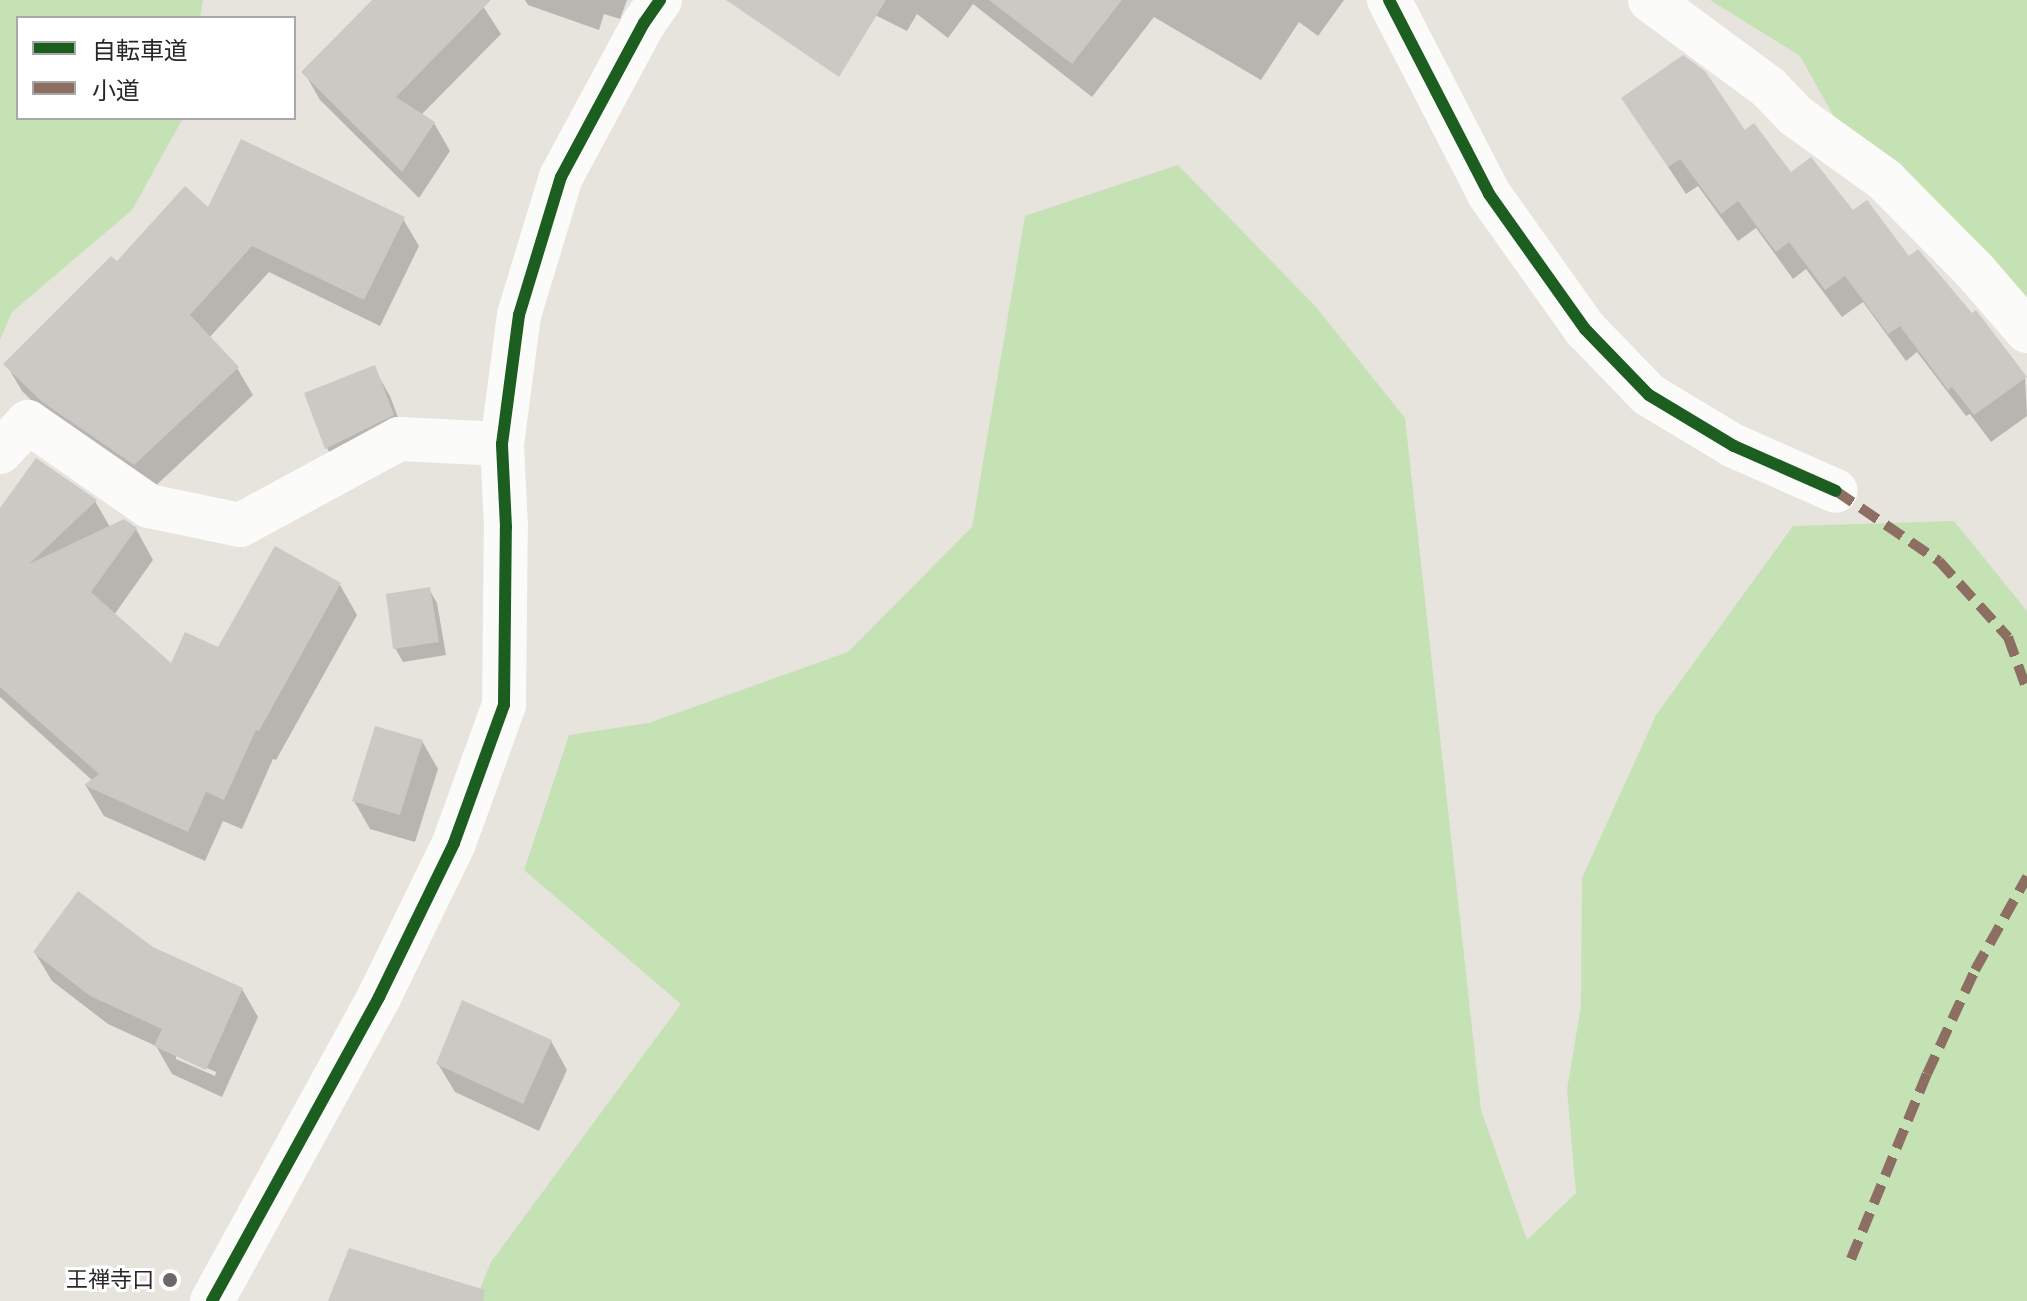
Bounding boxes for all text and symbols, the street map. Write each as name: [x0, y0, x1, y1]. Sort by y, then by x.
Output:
legend: [16, 16, 296, 120]
text: 自転車道: [92, 33, 188, 66]
text: 小道: [92, 73, 140, 106]
place label: 王禅寺口: [66, 1267, 154, 1293]
marker: 王禅寺口: [161, 1271, 179, 1289]

